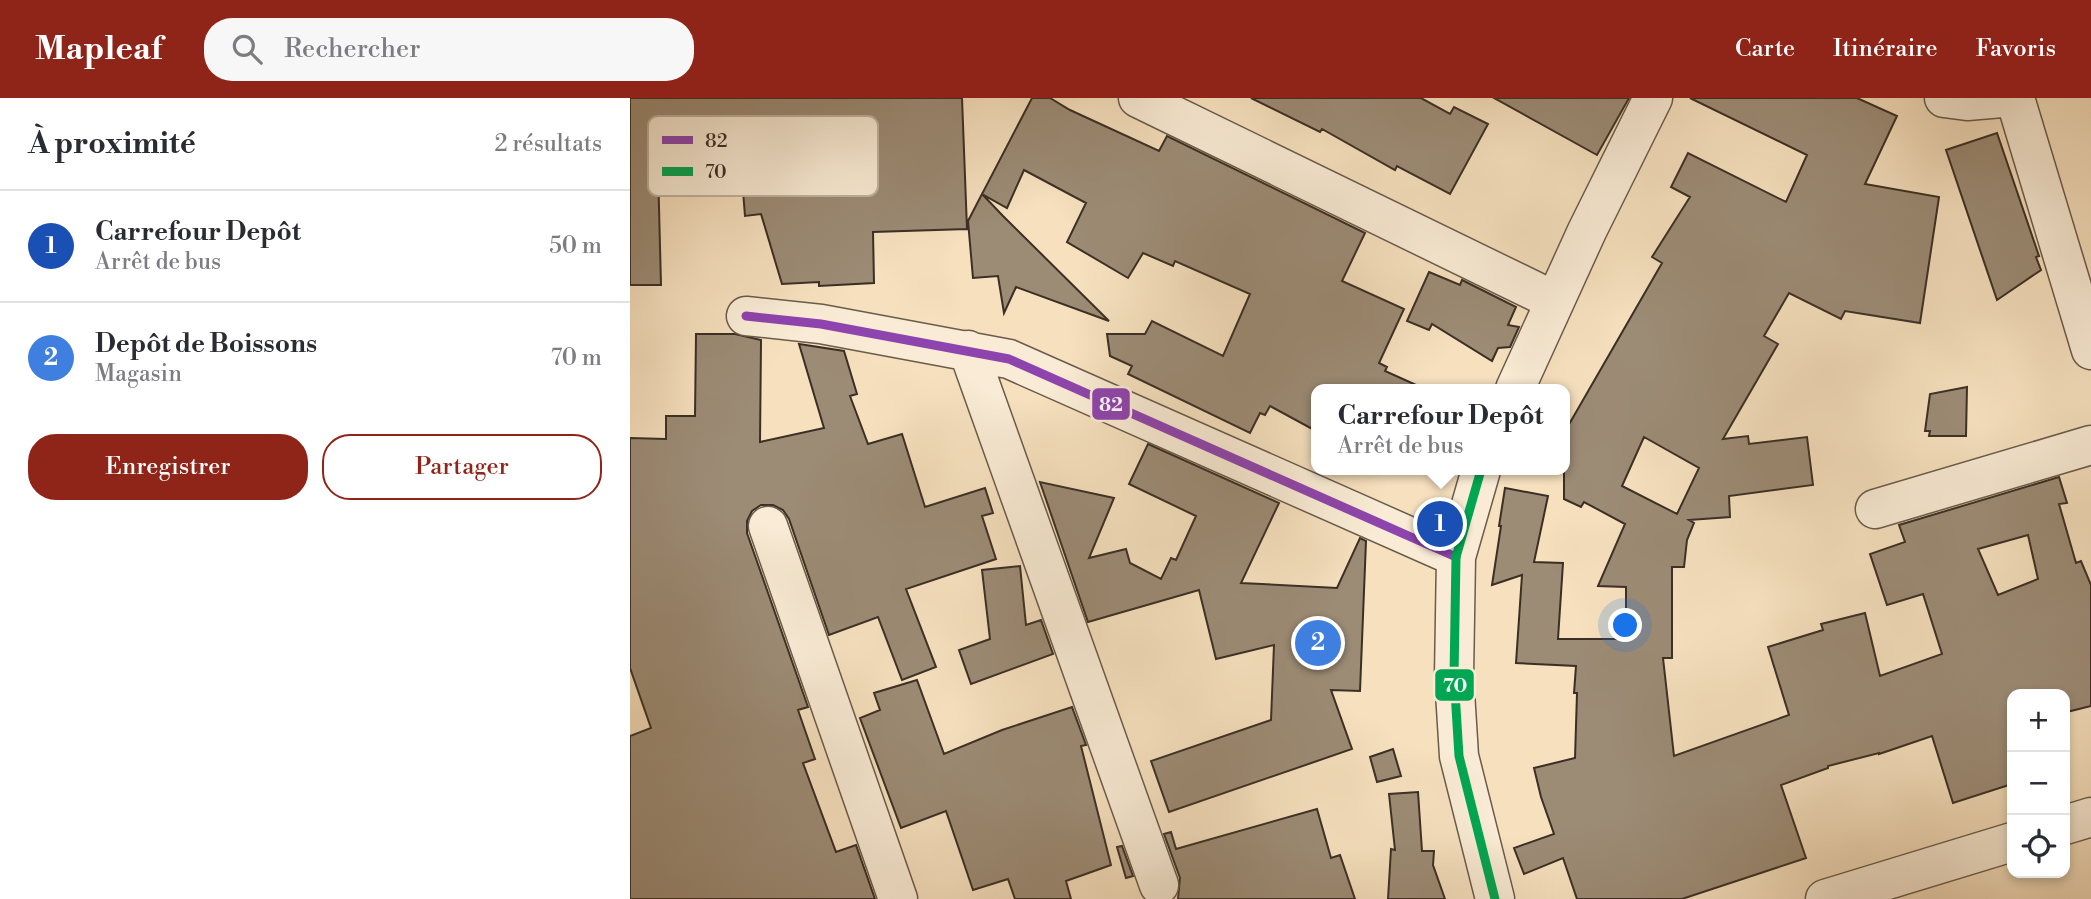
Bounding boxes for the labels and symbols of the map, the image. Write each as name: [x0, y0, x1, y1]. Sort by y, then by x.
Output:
legend: [648, 116, 878, 196]
text: 82: [705, 129, 727, 153]
text: 70: [705, 160, 727, 184]
line badge: 82: [1091, 387, 1131, 421]
text: 82: [1099, 393, 1123, 417]
pin: 1: [1417, 498, 1463, 550]
your location: [1608, 608, 1642, 642]
pin: 2: [1295, 617, 1341, 669]
line badge: 70: [1434, 668, 1475, 702]
text: 70: [1443, 674, 1467, 698]

